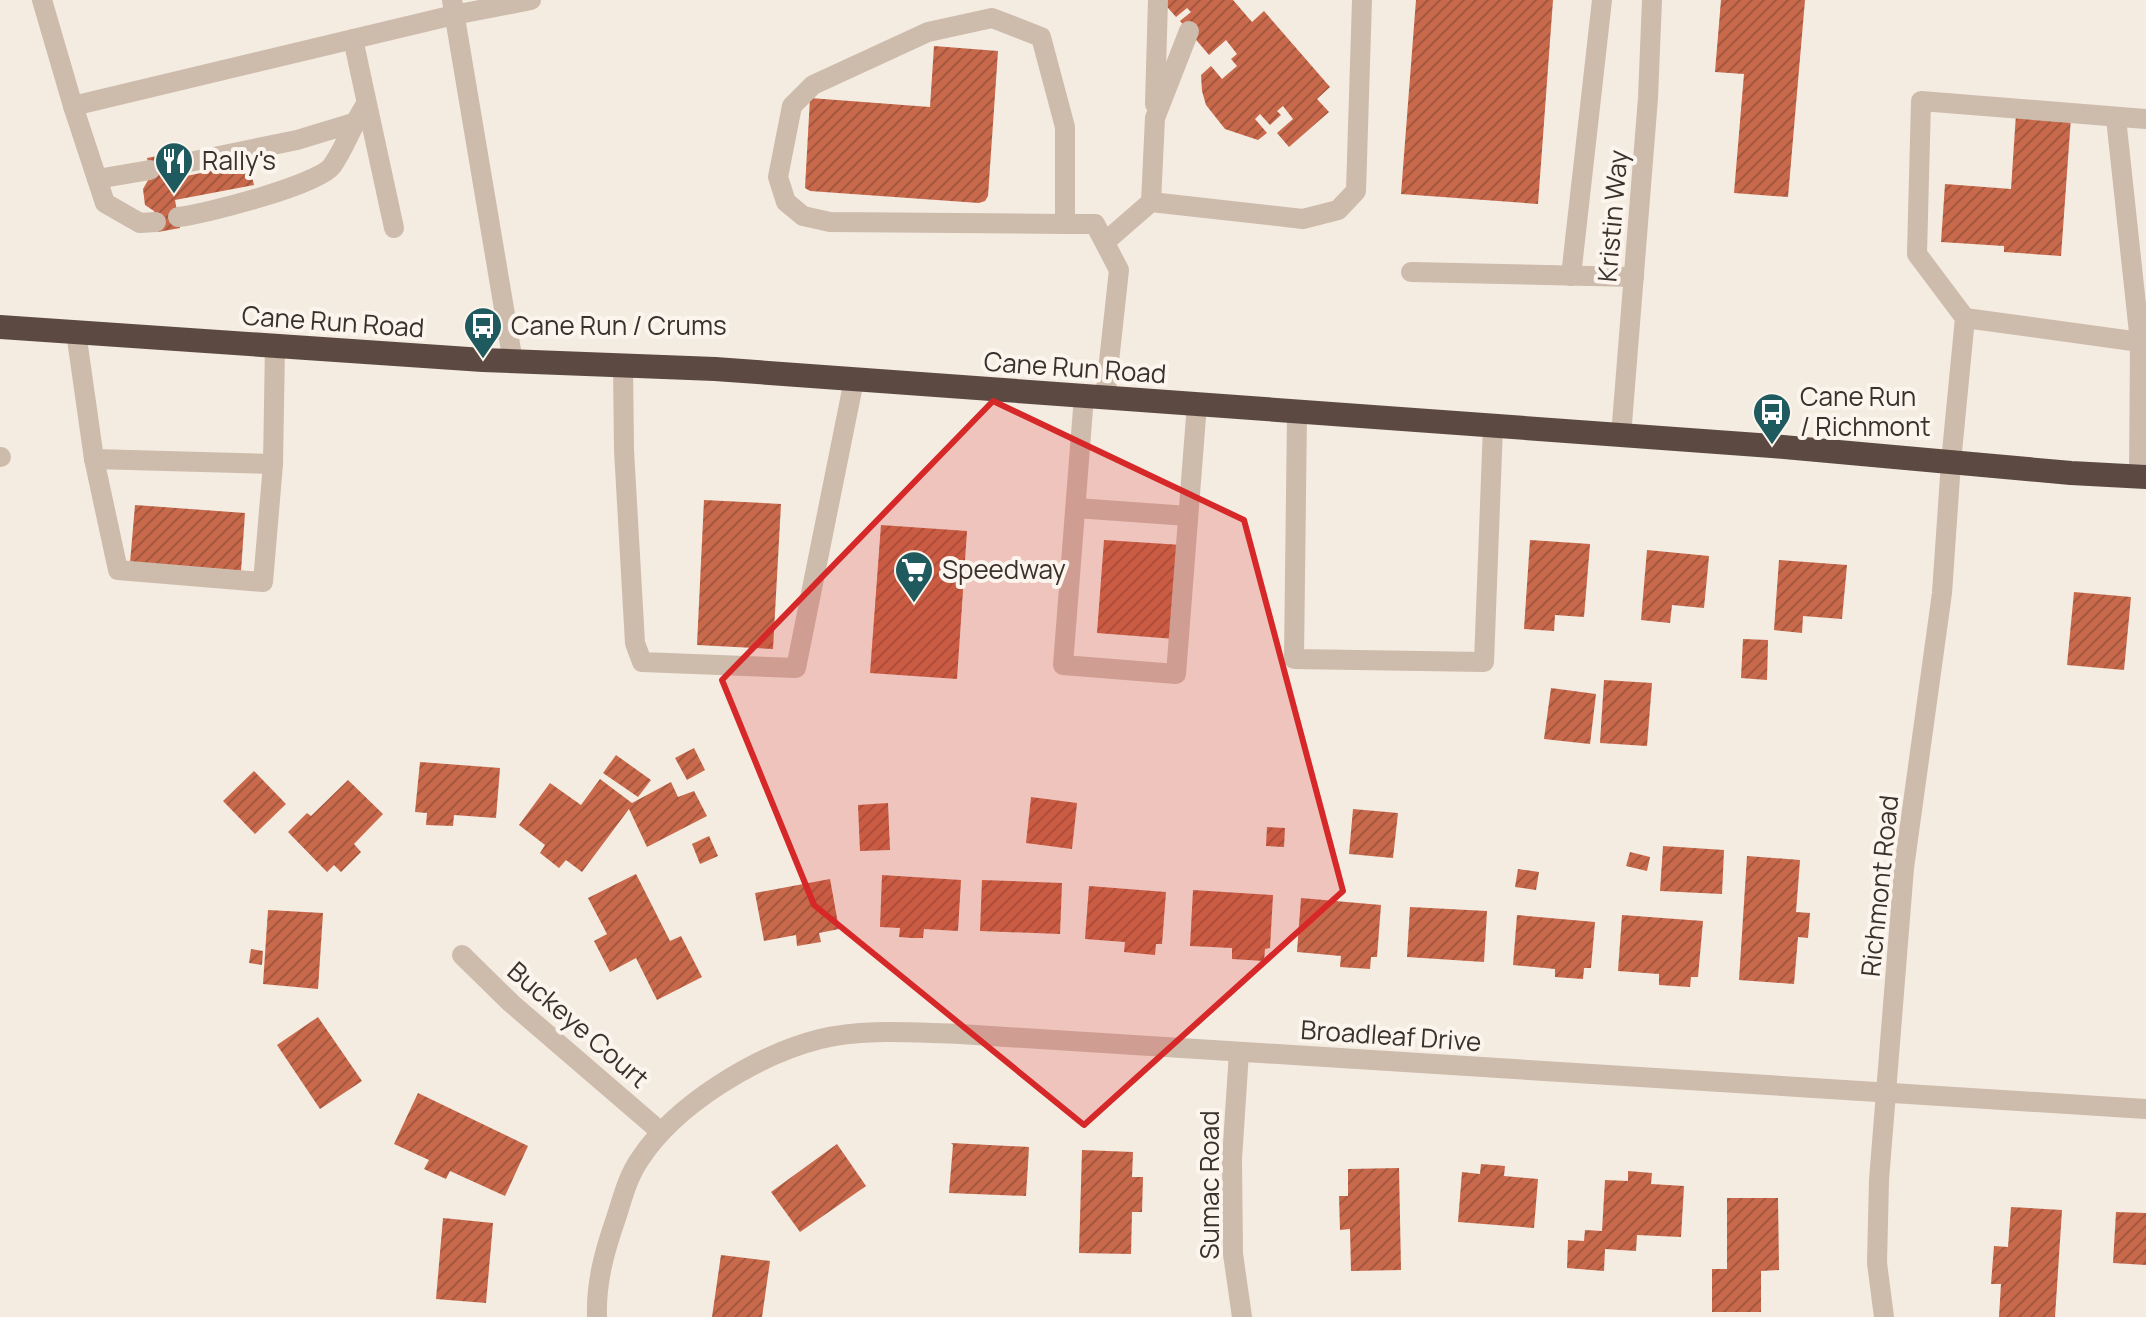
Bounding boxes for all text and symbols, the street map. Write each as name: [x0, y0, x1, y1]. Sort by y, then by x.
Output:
restaurant icon: Rally's: [153, 140, 195, 195]
place label: Rally's: [202, 142, 276, 178]
street label: Kristin Way: [1588, 148, 1636, 283]
street label: Cane Run Road: [241, 297, 426, 345]
bus stop icon: Cane Run / Crums: [462, 305, 504, 360]
place label: Cane Run / Crums: [511, 307, 727, 343]
street label: Cane Run Road: [983, 343, 1168, 391]
place label: Cane Run / Richmont: [1800, 378, 1931, 444]
bus stop icon: Cane Run / Richmont: [1751, 391, 1793, 446]
supermarket icon: Speedway: [893, 549, 935, 604]
place label: Speedway: [942, 551, 1066, 587]
street label: Richmont Road: [1852, 793, 1906, 978]
street label: Buckeye Court: [500, 953, 657, 1096]
street label: Broadleaf Drive: [1300, 1011, 1483, 1059]
street label: Sumac Road: [1191, 1110, 1227, 1260]

